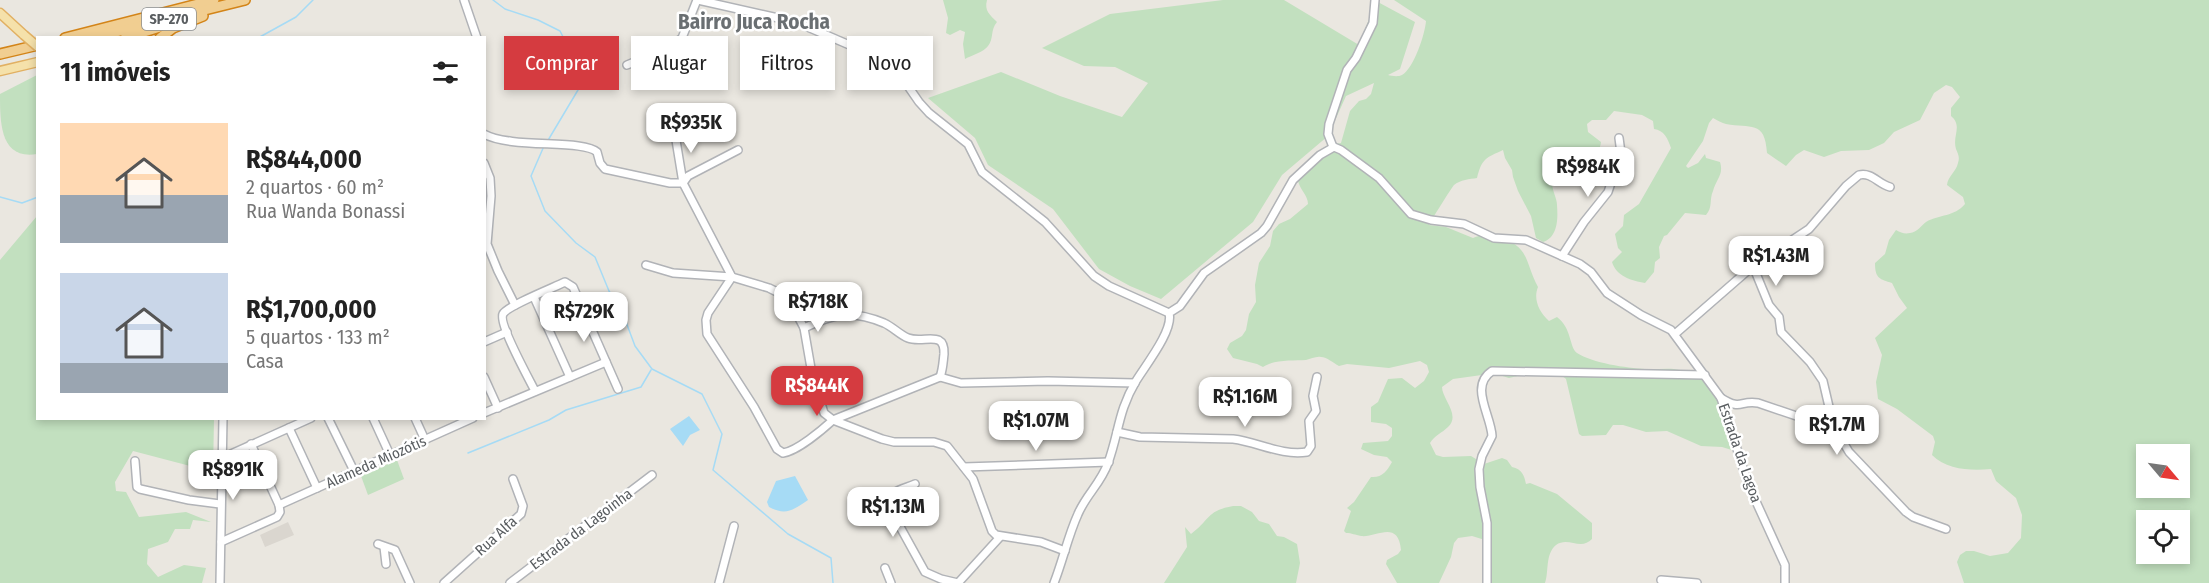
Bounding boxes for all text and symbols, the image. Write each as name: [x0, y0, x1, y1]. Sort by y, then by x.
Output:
road number: SP-270: [142, 8, 196, 30]
district label: Bairro Juca Rocha: [678, 9, 830, 35]
chip: Comprar: [504, 36, 619, 90]
chip: Alugar: [631, 36, 728, 90]
chip: Filtros: [740, 36, 835, 90]
chip: Novo: [847, 36, 933, 90]
icon: filters: [429, 56, 462, 89]
text: 11 imóveis: [60, 57, 171, 88]
pin: R$935K: [642, 103, 740, 154]
text: R$935K: [660, 110, 722, 134]
text: R$844,000: [246, 144, 362, 175]
icon: home: [108, 147, 180, 219]
pin: R$984K: [1539, 147, 1637, 198]
text: R$984K: [1556, 154, 1620, 178]
text: 2 quartos · 60 m²: [246, 175, 384, 199]
text: Rua Wanda Bonassi: [246, 199, 405, 223]
pin: R$1.43M: [1721, 236, 1831, 287]
text: R$1.43M: [1743, 243, 1809, 267]
pin: R$718K: [769, 282, 867, 333]
text: R$718K: [788, 289, 848, 313]
pin: R$729K: [535, 292, 633, 343]
text: R$1,700,000: [246, 294, 377, 325]
icon: home: [108, 297, 180, 369]
text: R$729K: [554, 299, 614, 323]
text: 5 quartos · 133 m²: [246, 325, 390, 349]
text: Casa: [246, 349, 284, 373]
pin: R$844K: [768, 366, 866, 417]
text: R$844K: [785, 373, 849, 397]
pin: R$1.16M: [1190, 377, 1300, 428]
text: R$1.16M: [1213, 384, 1277, 408]
pin: R$1.07M: [981, 401, 1091, 452]
street label: Estrada da Lagoa: [1715, 401, 1765, 505]
pin: R$1.7M: [1788, 405, 1886, 456]
text: R$1.07M: [1003, 408, 1069, 432]
text: R$1.7M: [1809, 412, 1865, 436]
street label: Alameda Miozótis: [323, 432, 429, 492]
north arrow: [2136, 444, 2190, 498]
map controls: [2136, 444, 2190, 564]
pin: R$891K: [184, 450, 282, 501]
text: R$891K: [202, 457, 264, 481]
street label: Estrada da Lagoinha: [526, 485, 636, 573]
pin: R$1.13M: [838, 487, 948, 538]
text: R$1.13M: [861, 494, 925, 518]
button: locate: [2136, 510, 2190, 564]
street label: Rua Alfa: [471, 512, 521, 560]

